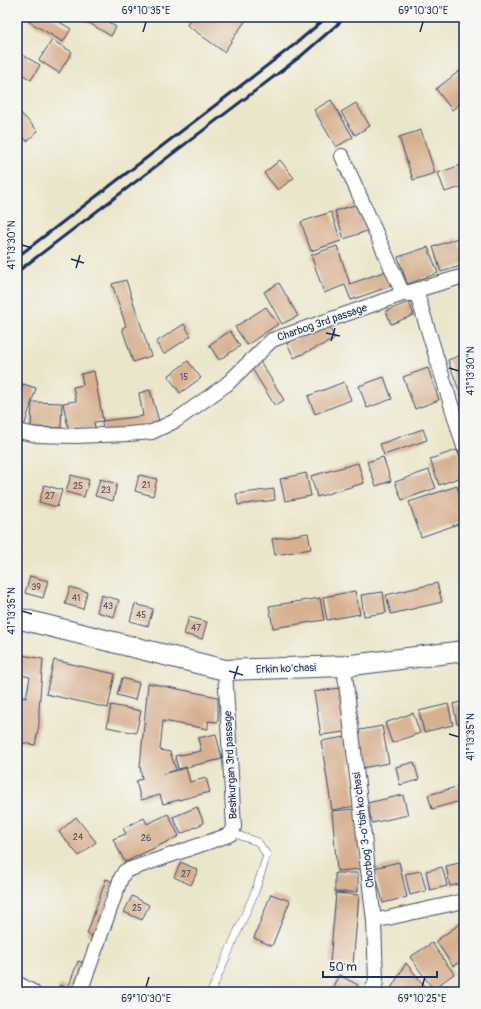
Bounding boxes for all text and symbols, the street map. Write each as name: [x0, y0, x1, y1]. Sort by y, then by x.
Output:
text: 69°10'35"E: [122, 5, 170, 17]
text: 69°10'30"E: [398, 5, 448, 17]
text: 41°13'30"N: [6, 220, 18, 269]
street label: Chаrbog 3rd passage: [276, 301, 369, 344]
text: 41°13'30"N: [465, 346, 477, 395]
house number: 15: [180, 372, 188, 383]
house number: 21: [142, 480, 150, 491]
house number: 25: [73, 481, 83, 492]
house number: 23: [101, 485, 111, 496]
house number: 27: [45, 491, 55, 502]
house number: 39: [31, 582, 41, 593]
text: 41°13'35"N: [6, 587, 18, 635]
house number: 41: [72, 593, 80, 604]
house number: 43: [103, 601, 113, 612]
house number: 45: [136, 610, 146, 621]
house number: 47: [191, 623, 201, 634]
street label: Erkin ko'chasi: [256, 661, 316, 676]
street label: Beshkurgan 3rd passage: [221, 710, 240, 820]
text: 41°13'35"N: [465, 713, 477, 761]
street label: Chorbog' 3-o'tish ko'chasi: [350, 771, 377, 888]
house number: 24: [73, 832, 84, 843]
house number: 26: [141, 833, 151, 844]
house number: 27: [181, 869, 191, 880]
house number: 25: [132, 903, 142, 914]
scale bar: [323, 953, 437, 979]
text: 50 m: [329, 960, 357, 975]
text: 69°10'30"E: [121, 993, 171, 1005]
text: 69°10'25"E: [398, 993, 446, 1005]

